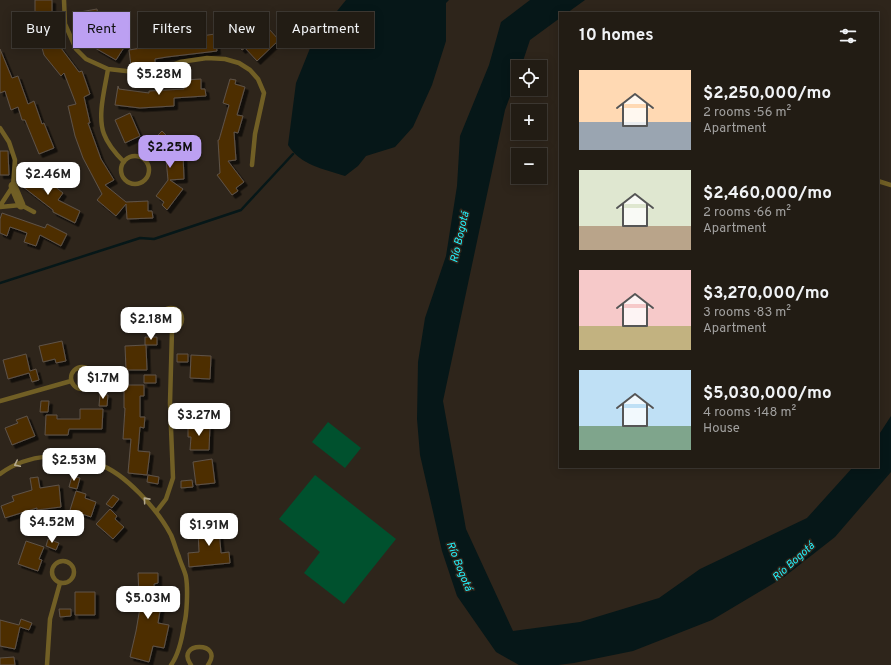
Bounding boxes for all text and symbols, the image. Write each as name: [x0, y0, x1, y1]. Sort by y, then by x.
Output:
chip: Buy: [12, 12, 65, 48]
chip: Rent: [73, 12, 130, 48]
chip: Filters: [138, 12, 206, 48]
chip: New: [214, 12, 269, 48]
chip: Apartment: [277, 12, 374, 48]
text: 10 homes: [579, 25, 654, 47]
icon: filters: [837, 25, 859, 47]
map controls: [511, 60, 547, 184]
button: locate: [511, 60, 547, 96]
pin: $5.28M: [126, 62, 192, 96]
text: $5.28M: [136, 67, 182, 83]
text: $2,250,000/mo: [703, 83, 831, 105]
icon: home: [611, 86, 659, 134]
button: +: [511, 104, 547, 140]
text: 2 rooms · 56 m²: [703, 105, 791, 121]
text: Apartment: [703, 121, 766, 137]
pin: $2.25M: [137, 135, 203, 169]
text: $2.25M: [147, 140, 193, 156]
button: −: [511, 148, 547, 184]
pin: $2.46M: [15, 162, 81, 196]
text: $2.46M: [25, 167, 71, 183]
text: $2,460,000/mo: [703, 183, 832, 205]
icon: home: [611, 186, 659, 234]
text: 2 rooms · 66 m²: [703, 205, 791, 221]
water label: Río Bogotá: [447, 209, 473, 264]
text: Apartment: [703, 221, 766, 237]
text: $3,270,000/mo: [703, 283, 829, 305]
icon: home: [611, 286, 659, 334]
text: 3 rooms · 83 m²: [703, 305, 791, 321]
pin: $2.18M: [118, 307, 184, 341]
text: $2.18M: [130, 312, 172, 328]
text: Apartment: [703, 321, 766, 337]
pin: $1.7M: [75, 366, 131, 400]
text: $1.7M: [87, 371, 119, 387]
text: $5,030,000/mo: [703, 383, 832, 405]
icon: home: [611, 386, 659, 434]
pin: $3.27M: [166, 403, 232, 437]
text: 4 rooms · 148 m²: [703, 405, 796, 421]
text: $3.27M: [177, 408, 221, 424]
text: House: [703, 421, 740, 437]
pin: $2.53M: [41, 448, 107, 482]
text: $2.53M: [51, 453, 97, 469]
one-way arrow: [13, 459, 21, 467]
one-way arrow: [143, 497, 150, 505]
pin: $4.52M: [19, 510, 85, 544]
pin: $1.91M: [176, 513, 242, 547]
text: $4.52M: [29, 515, 75, 531]
text: $1.91M: [189, 518, 229, 534]
water label: Río Bogotá: [770, 538, 819, 584]
water label: Río Bogotá: [443, 540, 476, 594]
pin: $5.03M: [115, 586, 181, 620]
text: $5.03M: [125, 591, 171, 607]

